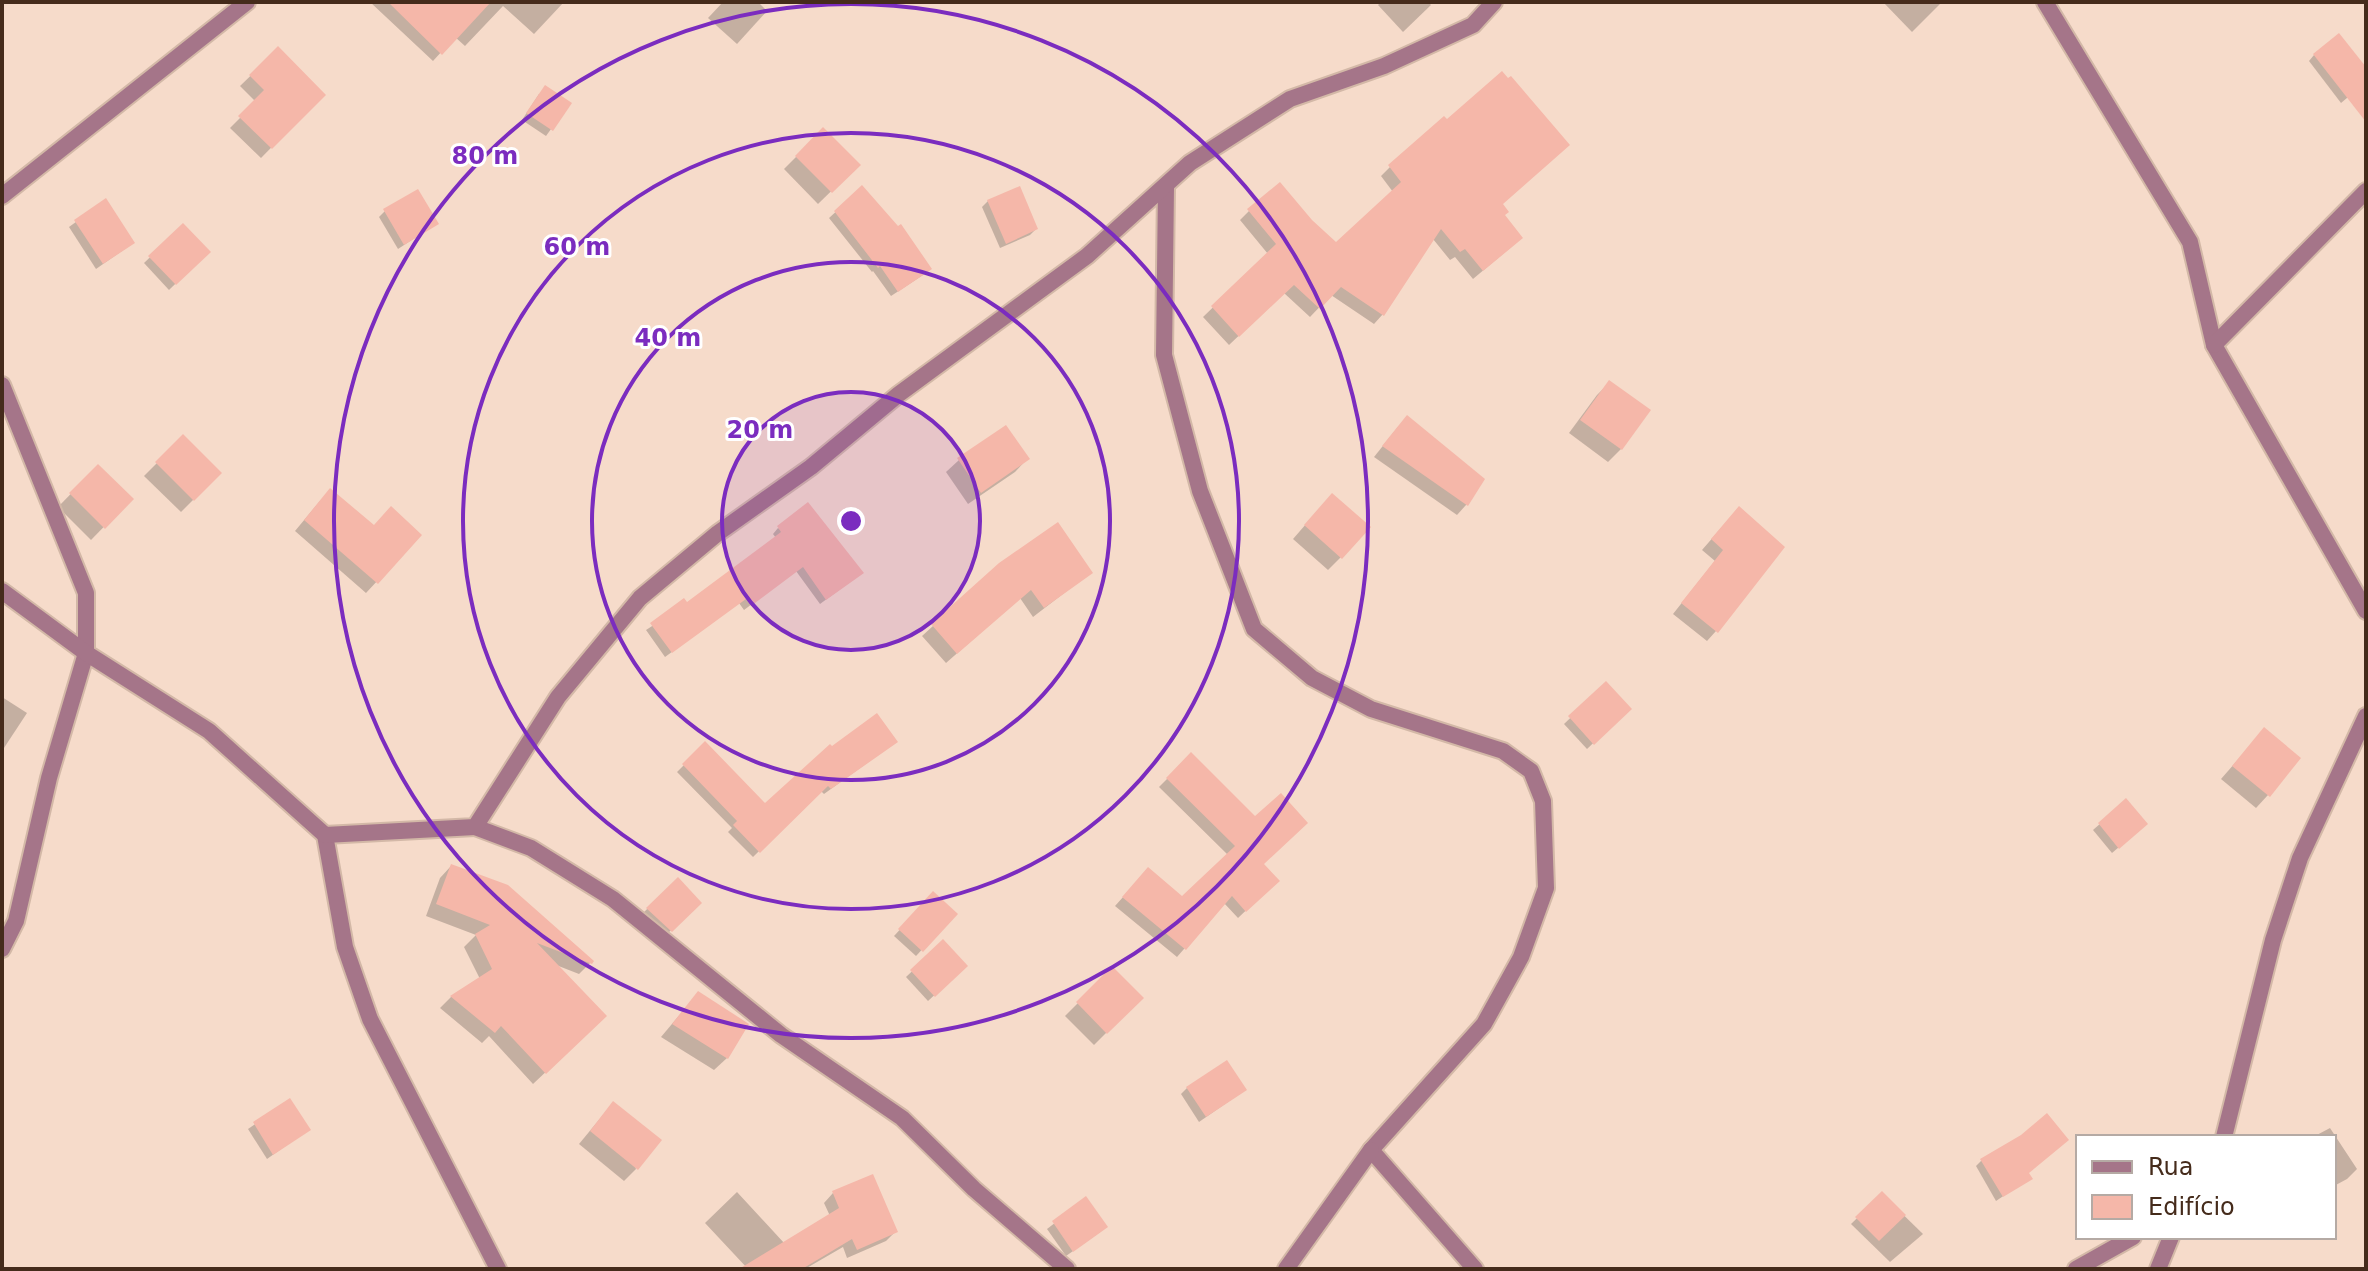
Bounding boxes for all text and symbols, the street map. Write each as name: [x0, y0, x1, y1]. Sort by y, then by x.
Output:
text: 80 m: [452, 142, 518, 170]
text: 60 m: [544, 233, 610, 261]
text: 40 m: [635, 324, 701, 352]
text: 20 m: [727, 416, 793, 444]
centre of rings: [837, 507, 865, 535]
legend: [2076, 1135, 2336, 1239]
text: Rua: [2148, 1153, 2194, 1181]
text: Edifício: [2148, 1193, 2235, 1221]

